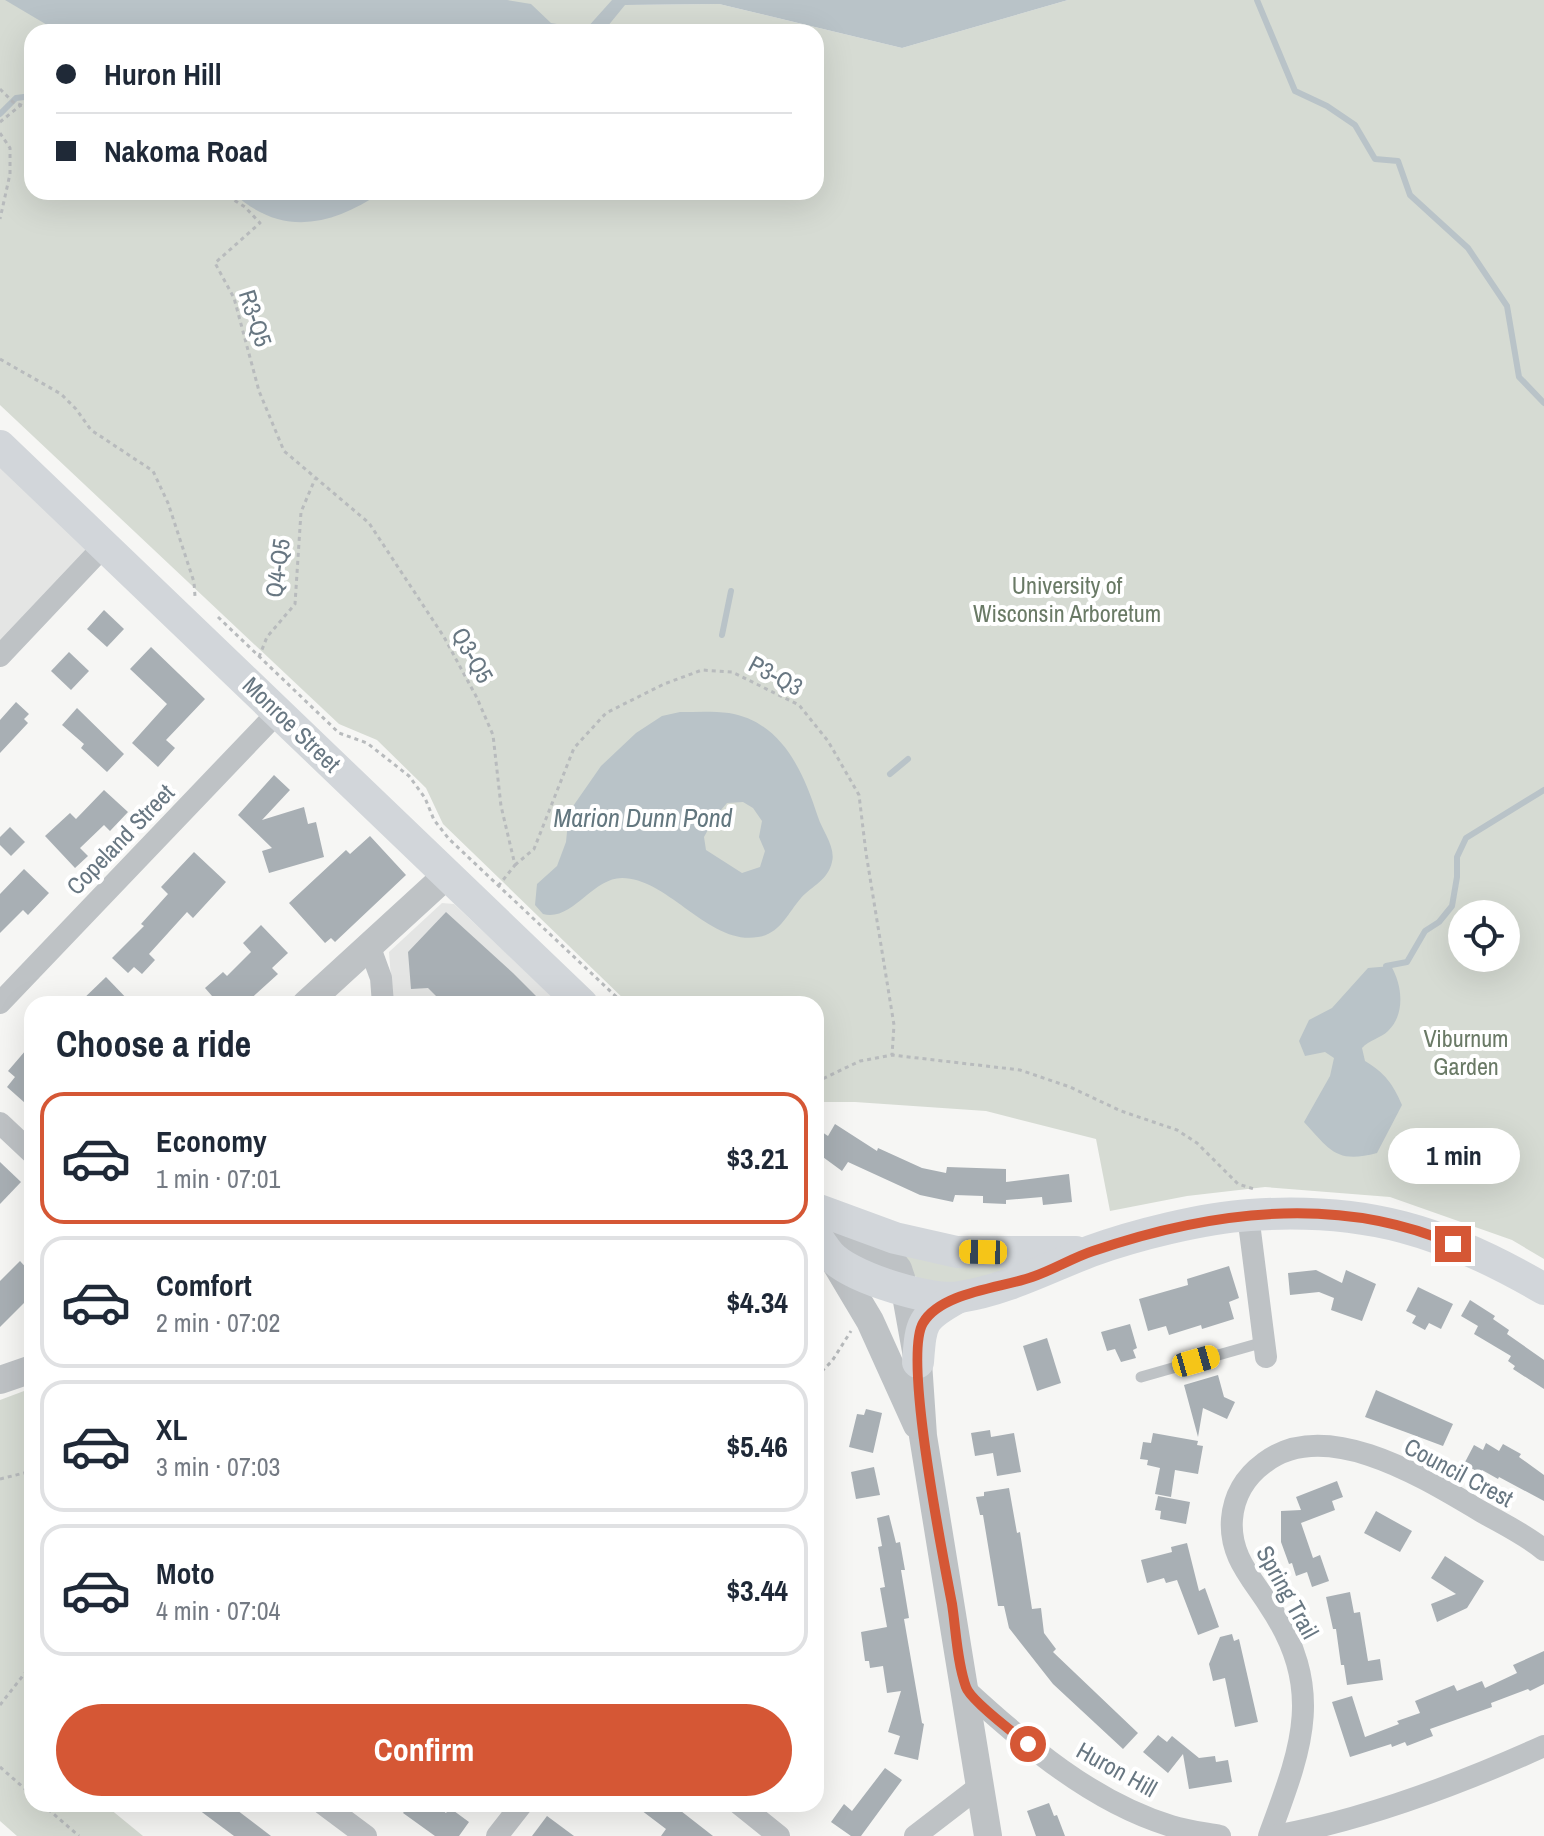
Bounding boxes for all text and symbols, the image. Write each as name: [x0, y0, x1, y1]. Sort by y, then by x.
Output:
text: Huron Hill: [104, 54, 222, 94]
text: Nakoma Road: [104, 131, 268, 171]
street label: R3-Q5: [232, 285, 280, 351]
street label: Q4-Q5: [257, 536, 297, 599]
park label: University of Wisconsin Arboretum: [973, 569, 1161, 629]
street label: Q3-Q5: [445, 621, 501, 689]
street label: P3-Q3: [743, 648, 809, 702]
street label: Monroe Street: [236, 669, 348, 779]
street label: Copeland Street: [59, 776, 181, 901]
water label: Marion Dunn Pond: [554, 800, 733, 835]
map controls: [1448, 900, 1520, 972]
button: locate: [1448, 900, 1520, 972]
text: Choose a ride: [56, 1020, 251, 1068]
park label: Viburnum Garden: [1424, 1022, 1508, 1082]
text: Economy: [156, 1121, 267, 1161]
icon: car: [60, 1122, 132, 1194]
callout: 1 min: [1387, 1128, 1519, 1184]
text: $3.21: [726, 1138, 788, 1178]
text: 1 min: [1426, 1138, 1482, 1173]
text: 1 min · 07:01: [156, 1161, 280, 1196]
route end: [1435, 1226, 1471, 1262]
car: [959, 1240, 1007, 1264]
text: Comfort: [156, 1265, 252, 1305]
icon: car: [60, 1266, 132, 1338]
text: $4.34: [726, 1282, 788, 1322]
text: 2 min · 07:02: [156, 1305, 280, 1340]
car: [1170, 1343, 1222, 1379]
text: XL: [156, 1409, 187, 1449]
icon: car: [60, 1410, 132, 1482]
text: $5.46: [726, 1426, 788, 1466]
street label: Council Crest: [1399, 1430, 1520, 1514]
text: 3 min · 07:03: [156, 1449, 280, 1484]
street label: Spring Trail: [1249, 1540, 1327, 1644]
text: Moto: [156, 1553, 215, 1593]
icon: car: [60, 1554, 132, 1626]
text: $3.44: [726, 1570, 788, 1610]
text: 4 min · 07:04: [156, 1593, 280, 1628]
button: Confirm: [56, 1704, 792, 1796]
route start: [1010, 1726, 1046, 1762]
street label: Huron Hill: [1071, 1734, 1163, 1804]

